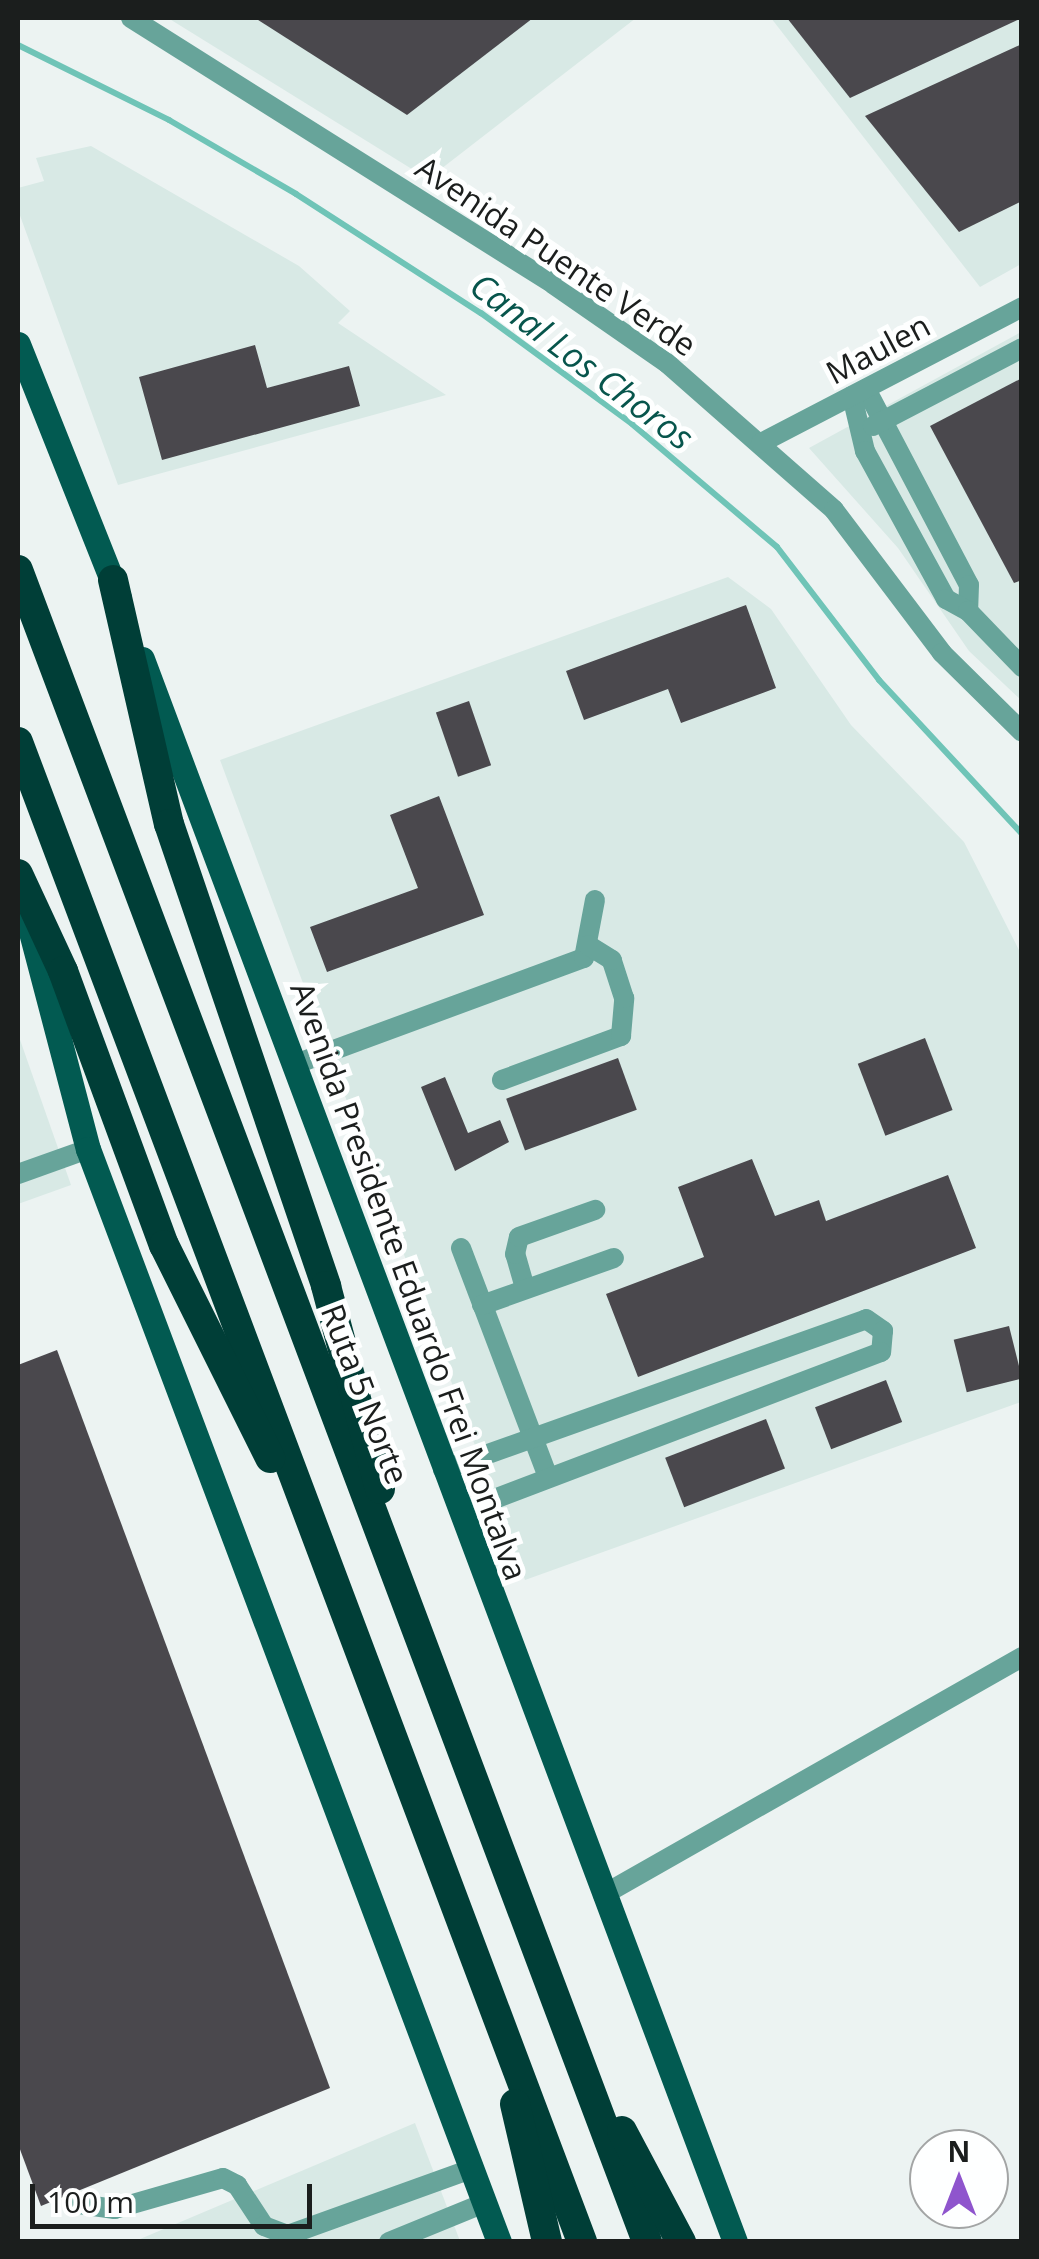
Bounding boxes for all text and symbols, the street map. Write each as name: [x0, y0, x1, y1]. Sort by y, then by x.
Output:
street label: Avenida Puente Verde: [409, 148, 703, 364]
water label: Canal Los Choros: [462, 264, 702, 458]
street label: Maulen: [820, 306, 936, 392]
street label: Avenida Presidente Eduardo Frei Montalva: [283, 977, 535, 1585]
street label: Ruta 5 Norte: [313, 1299, 417, 1489]
north arrow: [909, 2129, 1009, 2229]
text: N: [948, 2132, 970, 2170]
scale bar: [35, 2164, 318, 2226]
text: 100 m: [47, 2181, 134, 2222]

